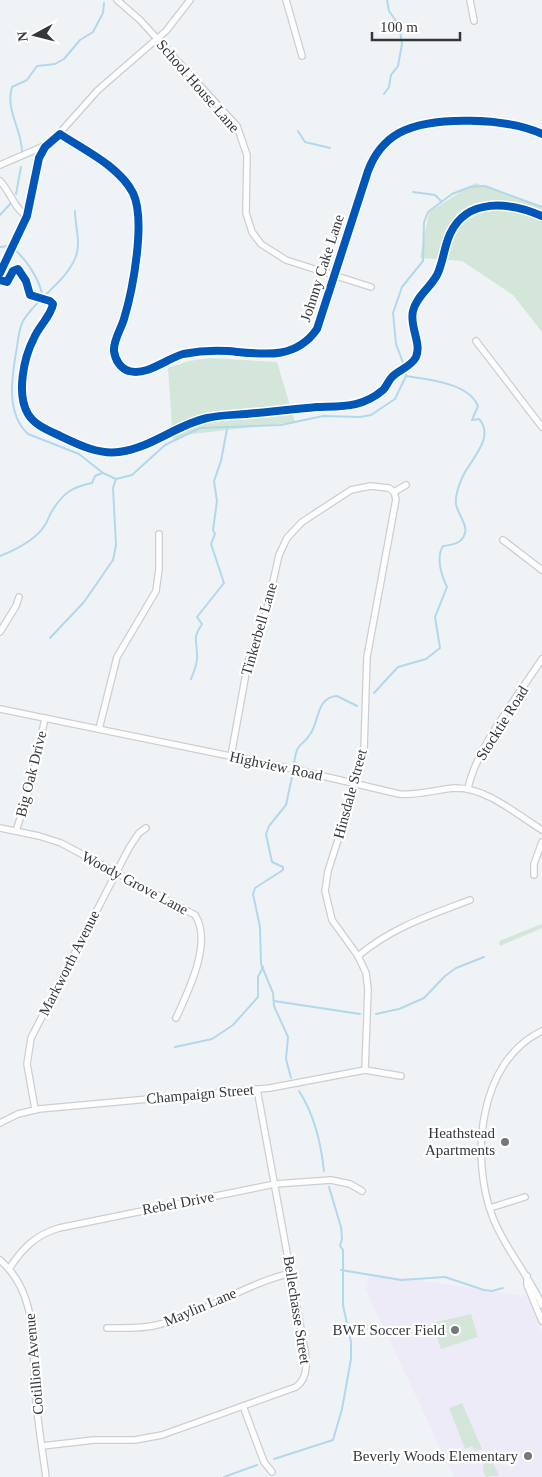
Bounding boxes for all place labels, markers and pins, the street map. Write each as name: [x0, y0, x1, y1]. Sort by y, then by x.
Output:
place label: Heathstead Apartments: [425, 1125, 495, 1158]
marker: Heathstead Apartments: [499, 1136, 511, 1148]
place label: BWE Soccer Field: [333, 1322, 445, 1338]
marker: BWE Soccer Field: [449, 1324, 461, 1336]
place label: Beverly Woods Elementary: [353, 1448, 518, 1464]
marker: Beverly Woods Elementary: [522, 1450, 534, 1462]

